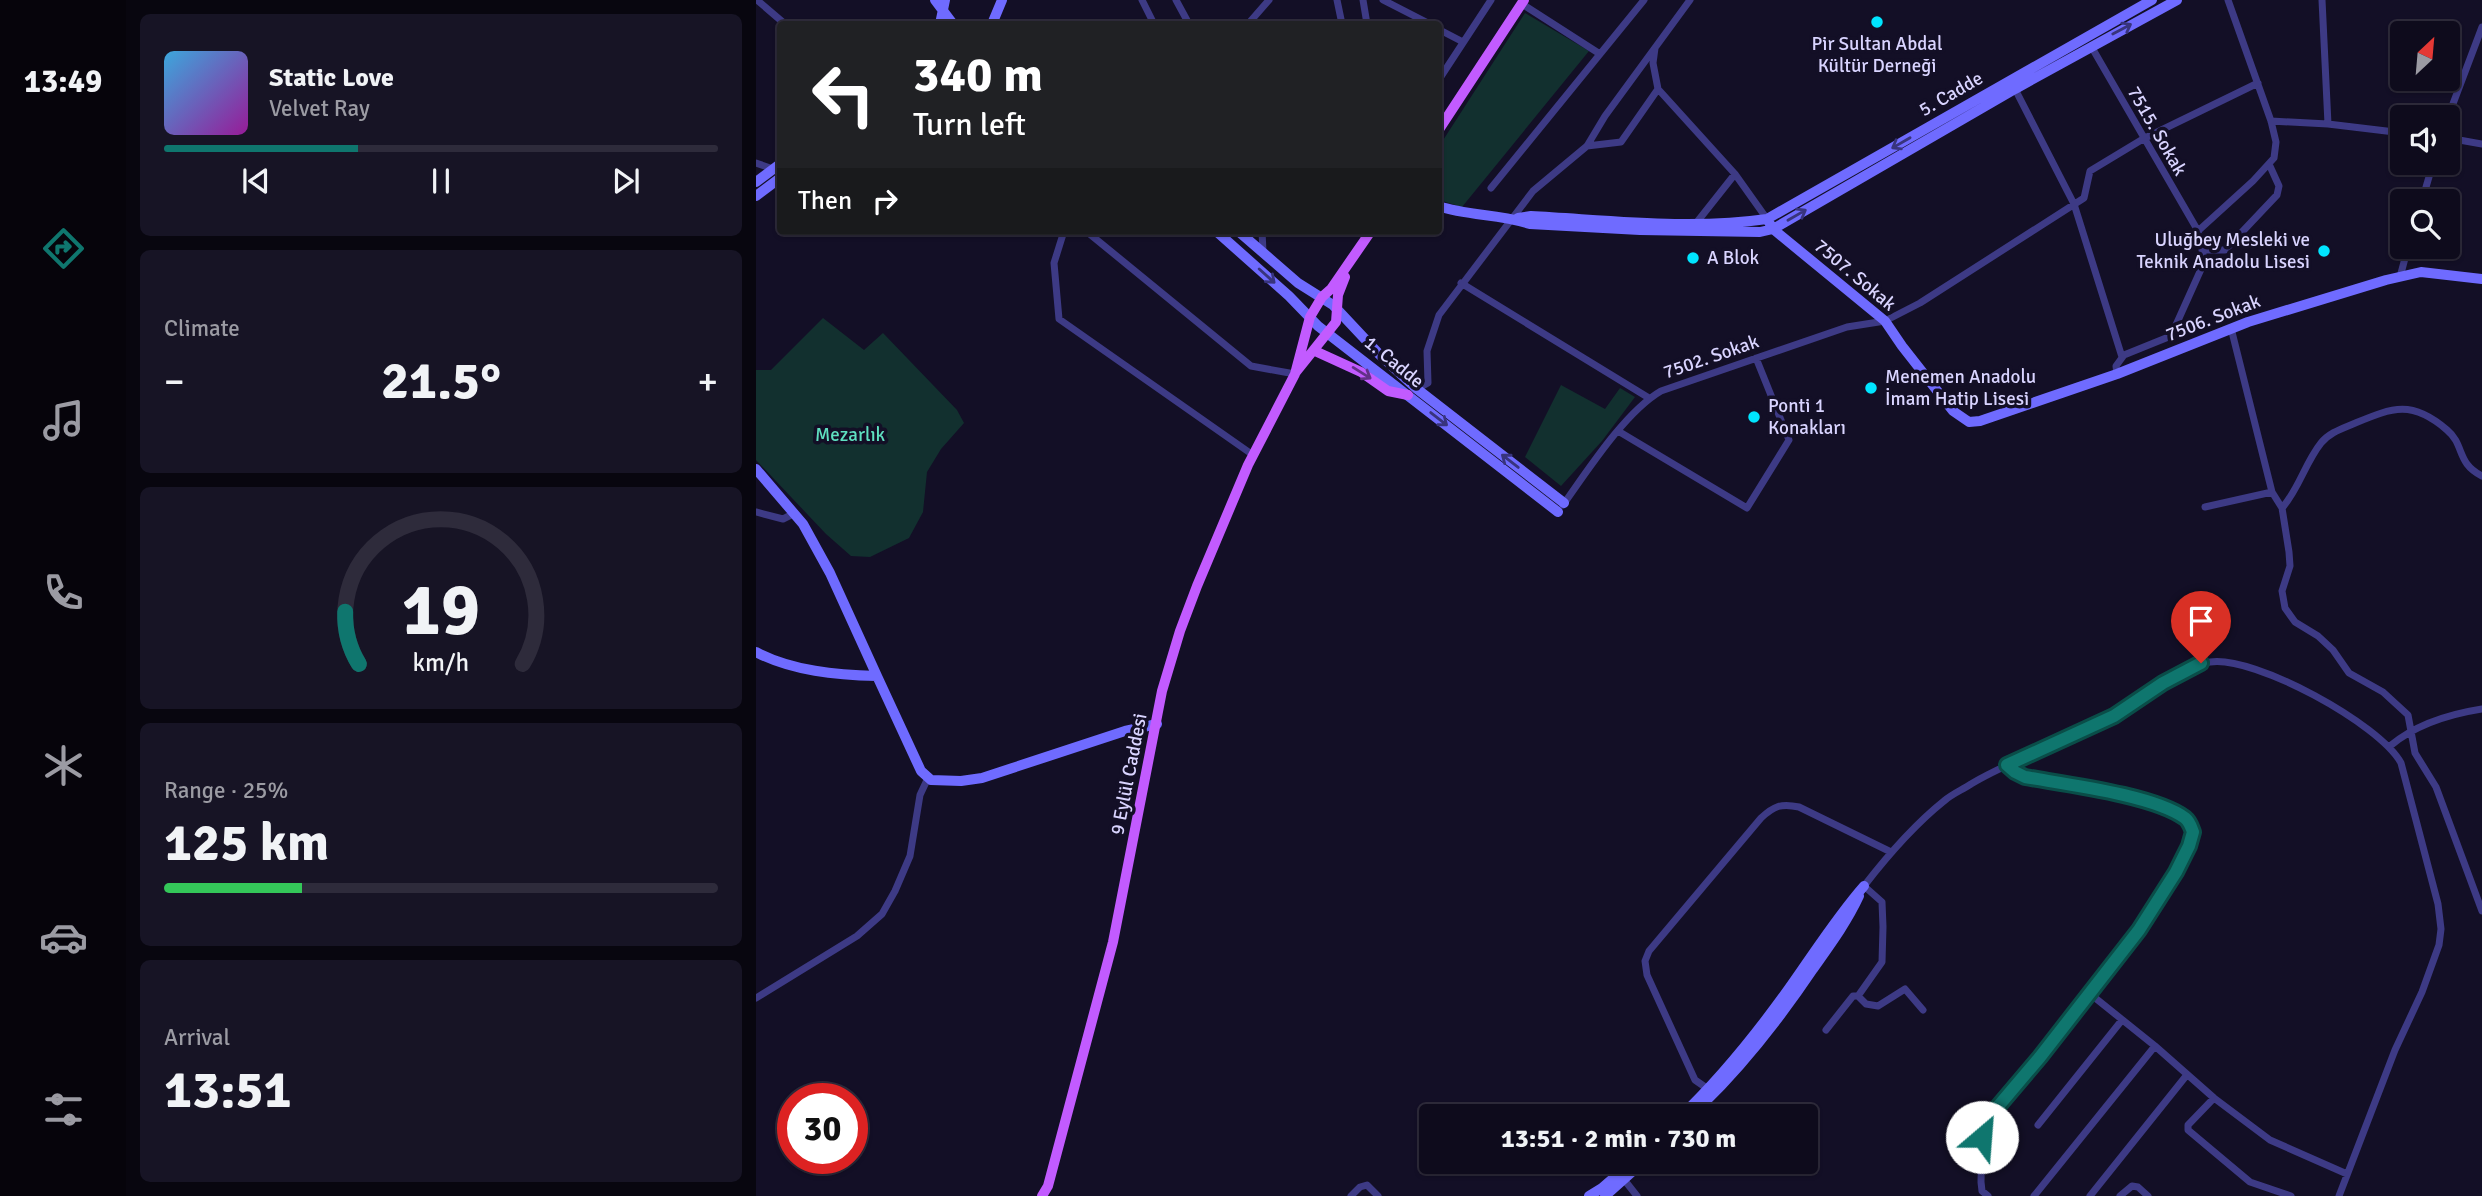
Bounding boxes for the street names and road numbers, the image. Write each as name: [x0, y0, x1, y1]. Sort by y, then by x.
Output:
street label: 5. Cadde: [1915, 66, 1987, 122]
street label: 7515. Sokak: [2122, 82, 2192, 180]
street label: 7507. Sokak: [1809, 234, 1901, 316]
street label: 7506. Sokak: [2162, 289, 2264, 347]
street label: 7502. Sokak: [1660, 329, 1762, 385]
street label: 1. Cadde: [1359, 331, 1429, 393]
street label: 9 Eylül Caddesi: [1105, 711, 1153, 837]

